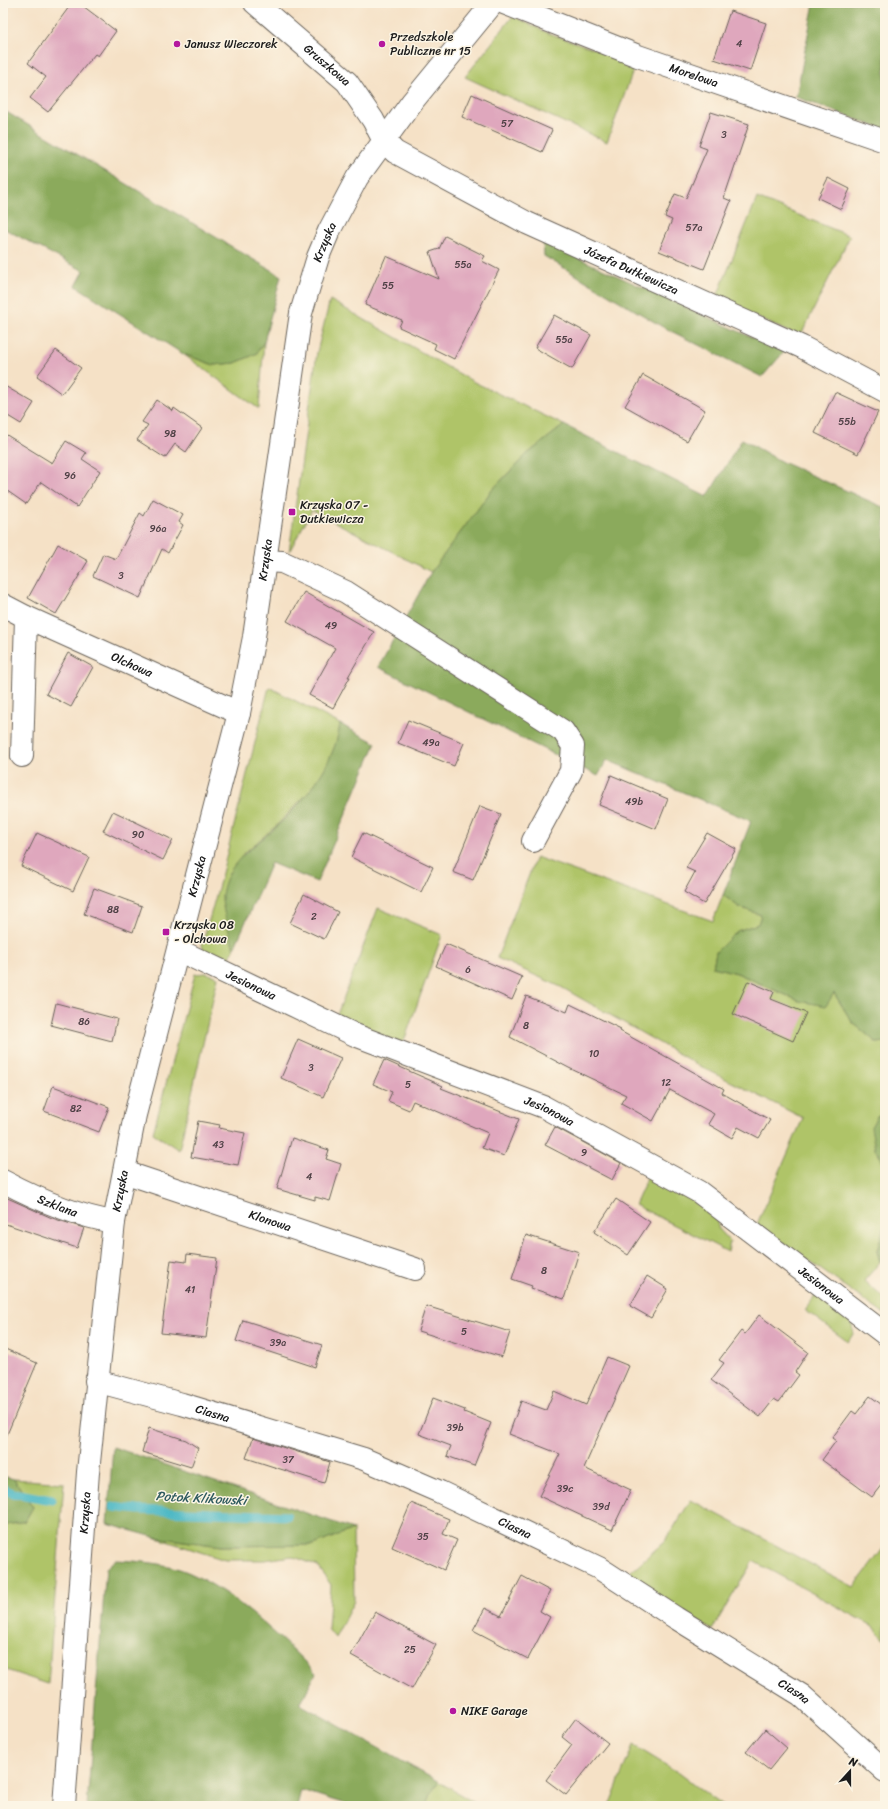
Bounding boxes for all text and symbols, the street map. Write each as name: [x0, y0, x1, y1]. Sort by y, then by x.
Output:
place label: Przedszkole Publiczne nr 15: [390, 26, 471, 62]
place label: Janusz Wieczorek: [184, 33, 278, 55]
house number: 4: [736, 35, 742, 53]
street label: Gruszkowa: [298, 38, 356, 92]
marker: Janusz Wieczorek: [172, 39, 182, 49]
marker: Przedszkole Publiczne nr 15: [377, 39, 387, 49]
street label: Morelowa: [666, 57, 721, 94]
house number: 57: [501, 115, 514, 133]
house number: 3: [721, 126, 727, 144]
street label: Krzyska: [306, 218, 343, 265]
house number: 57a: [686, 219, 702, 237]
street label: Józefa Dutkiewicza: [580, 239, 682, 301]
house number: 55a: [454, 256, 472, 274]
house number: 55: [382, 277, 394, 295]
house number: 55a: [555, 331, 573, 349]
house number: 55b: [838, 413, 856, 431]
house number: 98: [164, 425, 176, 443]
house number: 96: [64, 467, 76, 485]
place label: Krzyska 07 - Dutkiewicza: [300, 494, 369, 530]
marker: Krzyska 07 - Dutkiewicza: [287, 507, 297, 517]
house number: 96a: [150, 520, 166, 538]
street label: Krzyska: [251, 537, 279, 582]
house number: 3: [118, 567, 124, 585]
house number: 49: [325, 617, 337, 635]
street label: Olchowa: [107, 646, 157, 684]
house number: 49a: [422, 734, 440, 752]
house number: 49b: [625, 793, 643, 811]
house number: 90: [132, 826, 144, 844]
street label: Krzyska: [181, 853, 213, 899]
house number: 88: [107, 901, 119, 919]
house number: 2: [311, 908, 317, 926]
place label: Krzyska 08 - Olchowa: [174, 914, 234, 950]
marker: Krzyska 08 - Olchowa: [161, 927, 171, 937]
house number: 6: [465, 961, 471, 979]
street label: Jesionowa: [221, 963, 281, 1007]
house number: 86: [78, 1013, 90, 1031]
house number: 8: [523, 1017, 529, 1035]
house number: 10: [589, 1045, 599, 1063]
house number: 3: [308, 1059, 314, 1077]
house number: 12: [661, 1074, 671, 1092]
house number: 5: [405, 1076, 411, 1094]
street label: Jesionowa: [520, 1089, 579, 1133]
house number: 82: [70, 1100, 82, 1118]
house number: 43: [212, 1136, 224, 1154]
house number: 9: [581, 1144, 587, 1162]
street label: Krzyska: [105, 1168, 135, 1214]
house number: 4: [306, 1168, 312, 1186]
street label: Szklana: [34, 1188, 81, 1224]
street label: Klonowa: [246, 1203, 294, 1238]
street label: Jesionowa: [792, 1260, 850, 1311]
house number: 8: [541, 1262, 547, 1280]
house number: 41: [185, 1281, 195, 1299]
house number: 5: [461, 1323, 467, 1341]
house number: 39a: [270, 1334, 286, 1352]
street label: Ciasna: [193, 1398, 232, 1429]
house number: 39b: [446, 1419, 464, 1437]
house number: 37: [282, 1451, 295, 1469]
house number: 39c: [557, 1480, 573, 1498]
water label: Potok Klikowski: [155, 1484, 249, 1512]
street label: Krzyska: [73, 1491, 98, 1534]
house number: 39d: [593, 1498, 610, 1516]
street label: Ciasna: [494, 1510, 535, 1545]
house number: 35: [417, 1528, 429, 1546]
house number: 25: [404, 1641, 416, 1659]
street label: Ciasna: [774, 1672, 815, 1710]
place label: NIKE Garage: [461, 1700, 528, 1722]
marker: NIKE Garage: [448, 1706, 458, 1716]
north arrow: [830, 1751, 870, 1791]
text: N: [846, 1752, 861, 1773]

